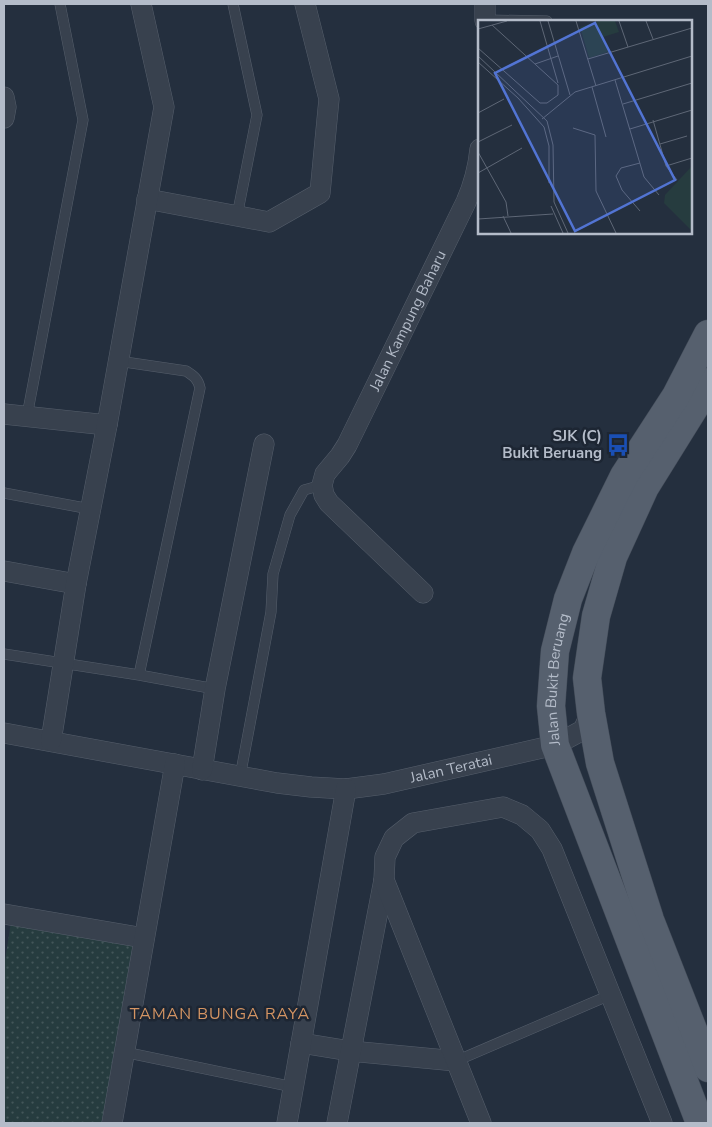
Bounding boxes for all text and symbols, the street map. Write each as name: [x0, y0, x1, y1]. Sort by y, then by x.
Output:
inset map: [478, 20, 692, 234]
street label: Jalan Kampung Baharu: [364, 247, 451, 395]
place label: SJK (C) Bukit Beruang: [502, 426, 602, 463]
bus stop icon: SJK (C) Bukit Beruang: [605, 432, 631, 458]
street label: Jalan Bukit Beruang: [541, 611, 574, 748]
street label: Jalan Teratai: [407, 750, 494, 788]
district label: TAMAN BUNGA RAYA: [130, 1003, 310, 1025]

